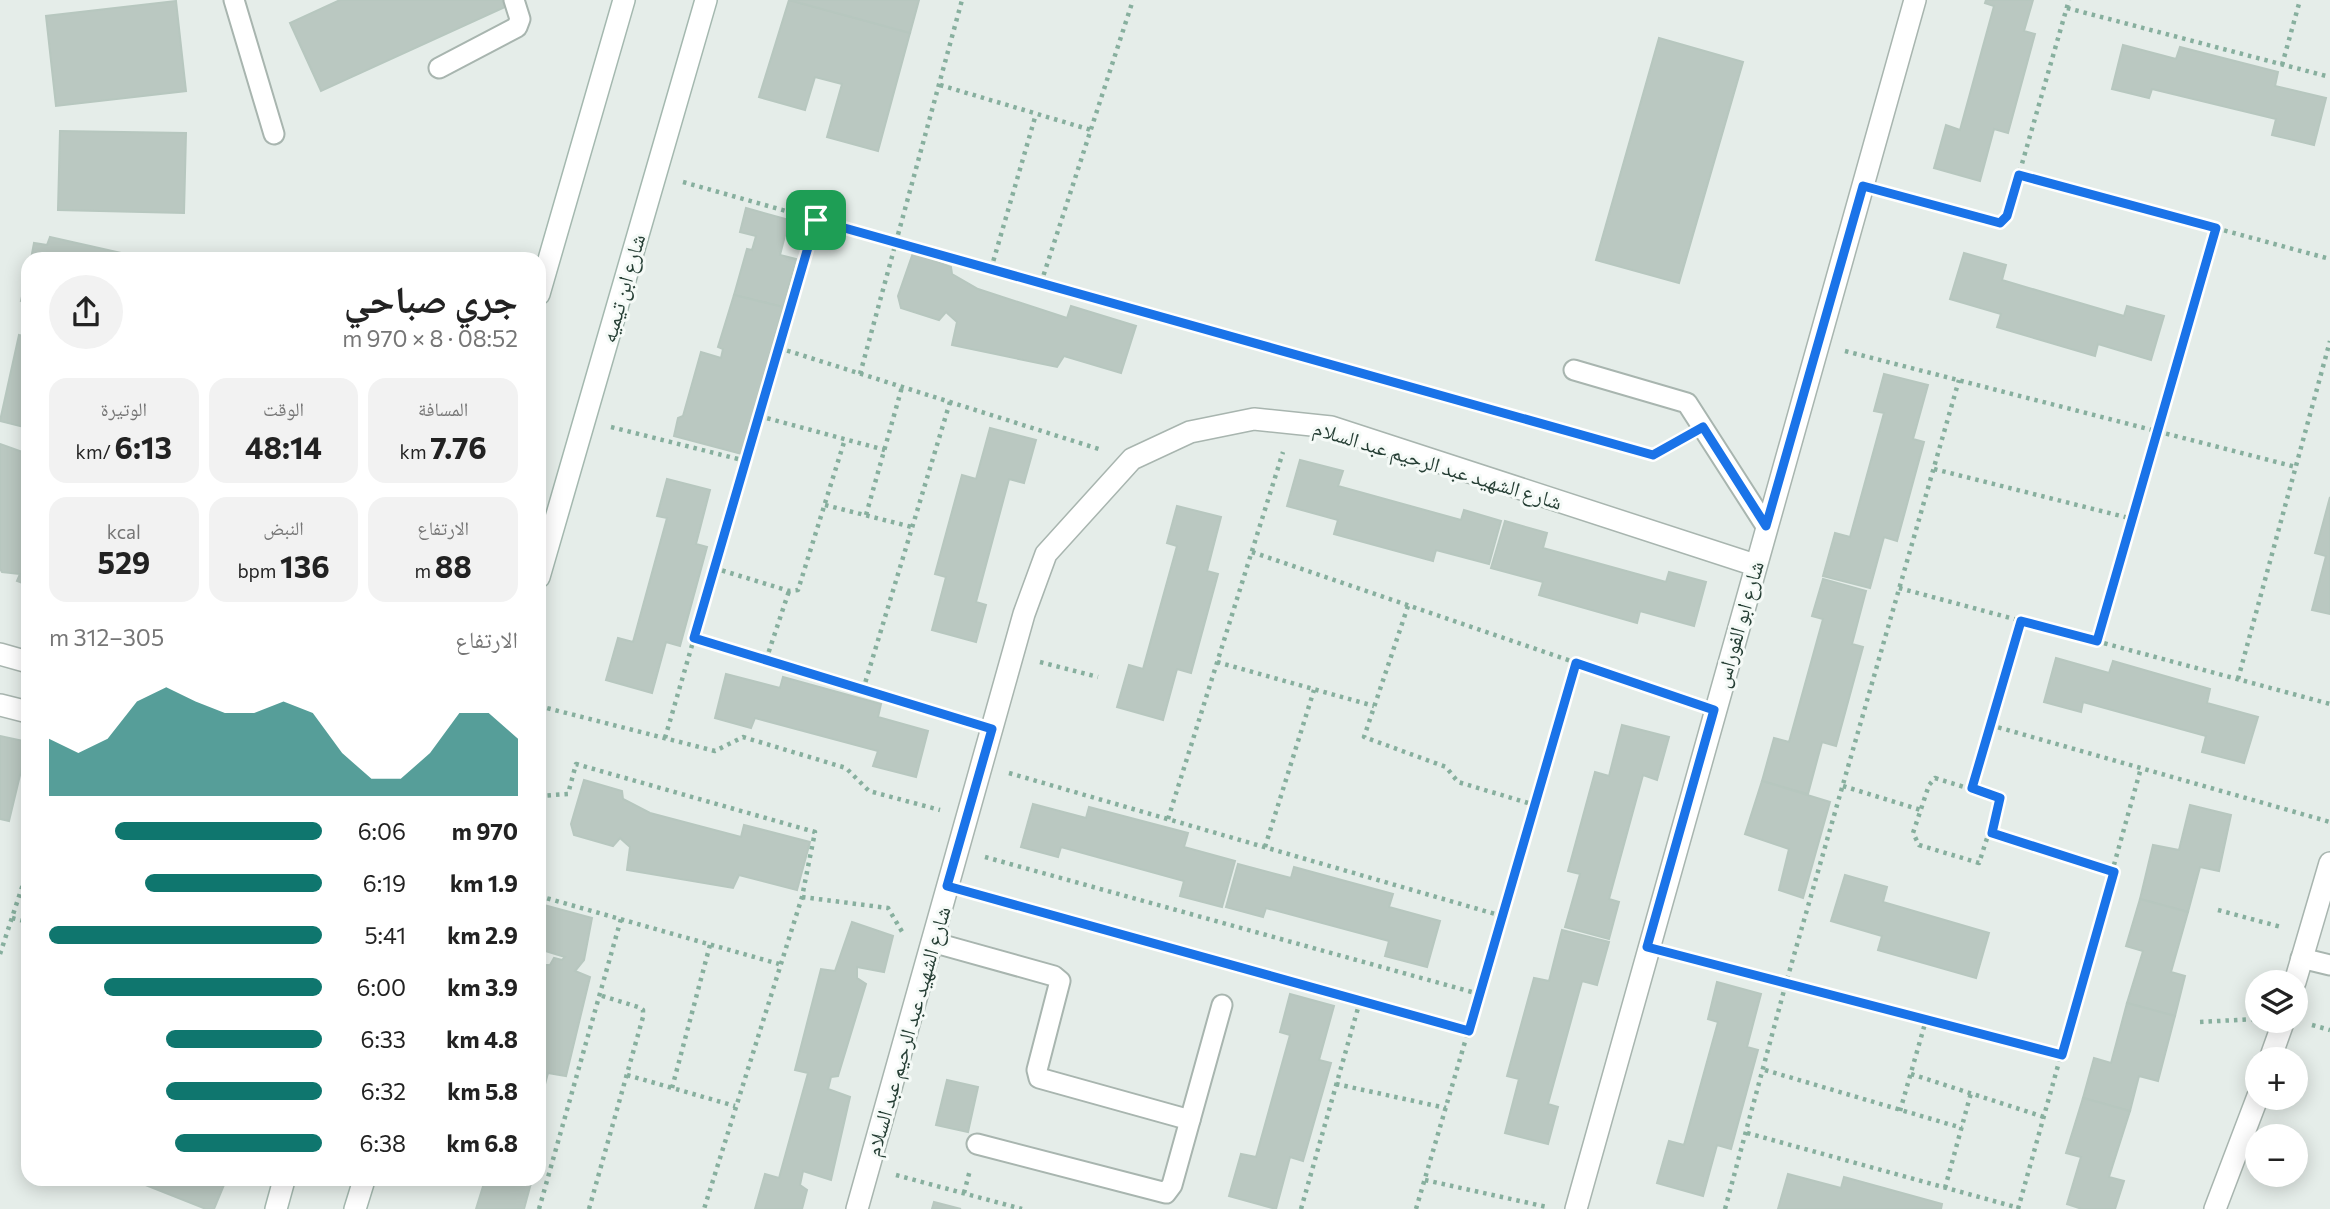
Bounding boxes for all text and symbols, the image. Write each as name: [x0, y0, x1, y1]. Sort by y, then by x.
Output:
pin: [786, 190, 846, 250]
icon: arrive: [797, 201, 835, 239]
street label: شارع ابن تيميه: [595, 231, 651, 346]
text: جري صباحي: [344, 274, 518, 321]
button: share: [49, 275, 123, 349]
text: 08:52 · 8 × 970 m: [342, 324, 518, 352]
text: الوتيرة: [101, 397, 147, 420]
text: الوقت: [263, 397, 304, 420]
text: المسافة: [418, 397, 468, 420]
street label: شارع الشهيد عبد الرحيم عبد السلام: [1310, 414, 1565, 517]
text: 6:13: [115, 428, 172, 465]
text: 48:14: [245, 428, 322, 465]
text: 7.76: [430, 428, 487, 465]
text: /km: [76, 440, 115, 463]
text: km: [400, 440, 430, 463]
text: النبض: [263, 516, 304, 539]
text: الارتفاع: [417, 516, 469, 539]
text: kcal: [107, 520, 141, 543]
text: 529: [97, 543, 150, 580]
text: 136: [280, 547, 330, 584]
text: 88: [435, 547, 472, 584]
street label: شارع ابو الفوراس: [1708, 558, 1770, 691]
text: bpm: [237, 559, 280, 582]
text: m: [415, 559, 435, 582]
text: 305–312 m: [49, 623, 164, 651]
text: الارتفاع: [455, 625, 518, 653]
text: 6:06: [358, 817, 406, 845]
text: 970 m: [452, 817, 518, 845]
text: 6:19: [363, 869, 406, 897]
text: 1.9 km: [450, 869, 518, 897]
street label: شارع الشهيد عبد الرحيم عبد السلام: [859, 903, 958, 1160]
text: 5:41: [364, 921, 406, 949]
text: 2.9 km: [447, 921, 518, 949]
map controls: [2245, 970, 2308, 1187]
button: layers: [2245, 970, 2308, 1033]
text: 6:00: [357, 973, 406, 1001]
text: 3.9 km: [447, 973, 518, 1001]
text: 6:33: [360, 1025, 406, 1053]
text: 4.8 km: [446, 1025, 518, 1053]
button: +: [2245, 1047, 2308, 1110]
text: 6:32: [361, 1077, 406, 1105]
text: 5.8 km: [447, 1077, 518, 1105]
button: −: [2245, 1124, 2308, 1187]
text: 6:38: [360, 1129, 406, 1157]
text: 6.8 km: [446, 1129, 518, 1157]

